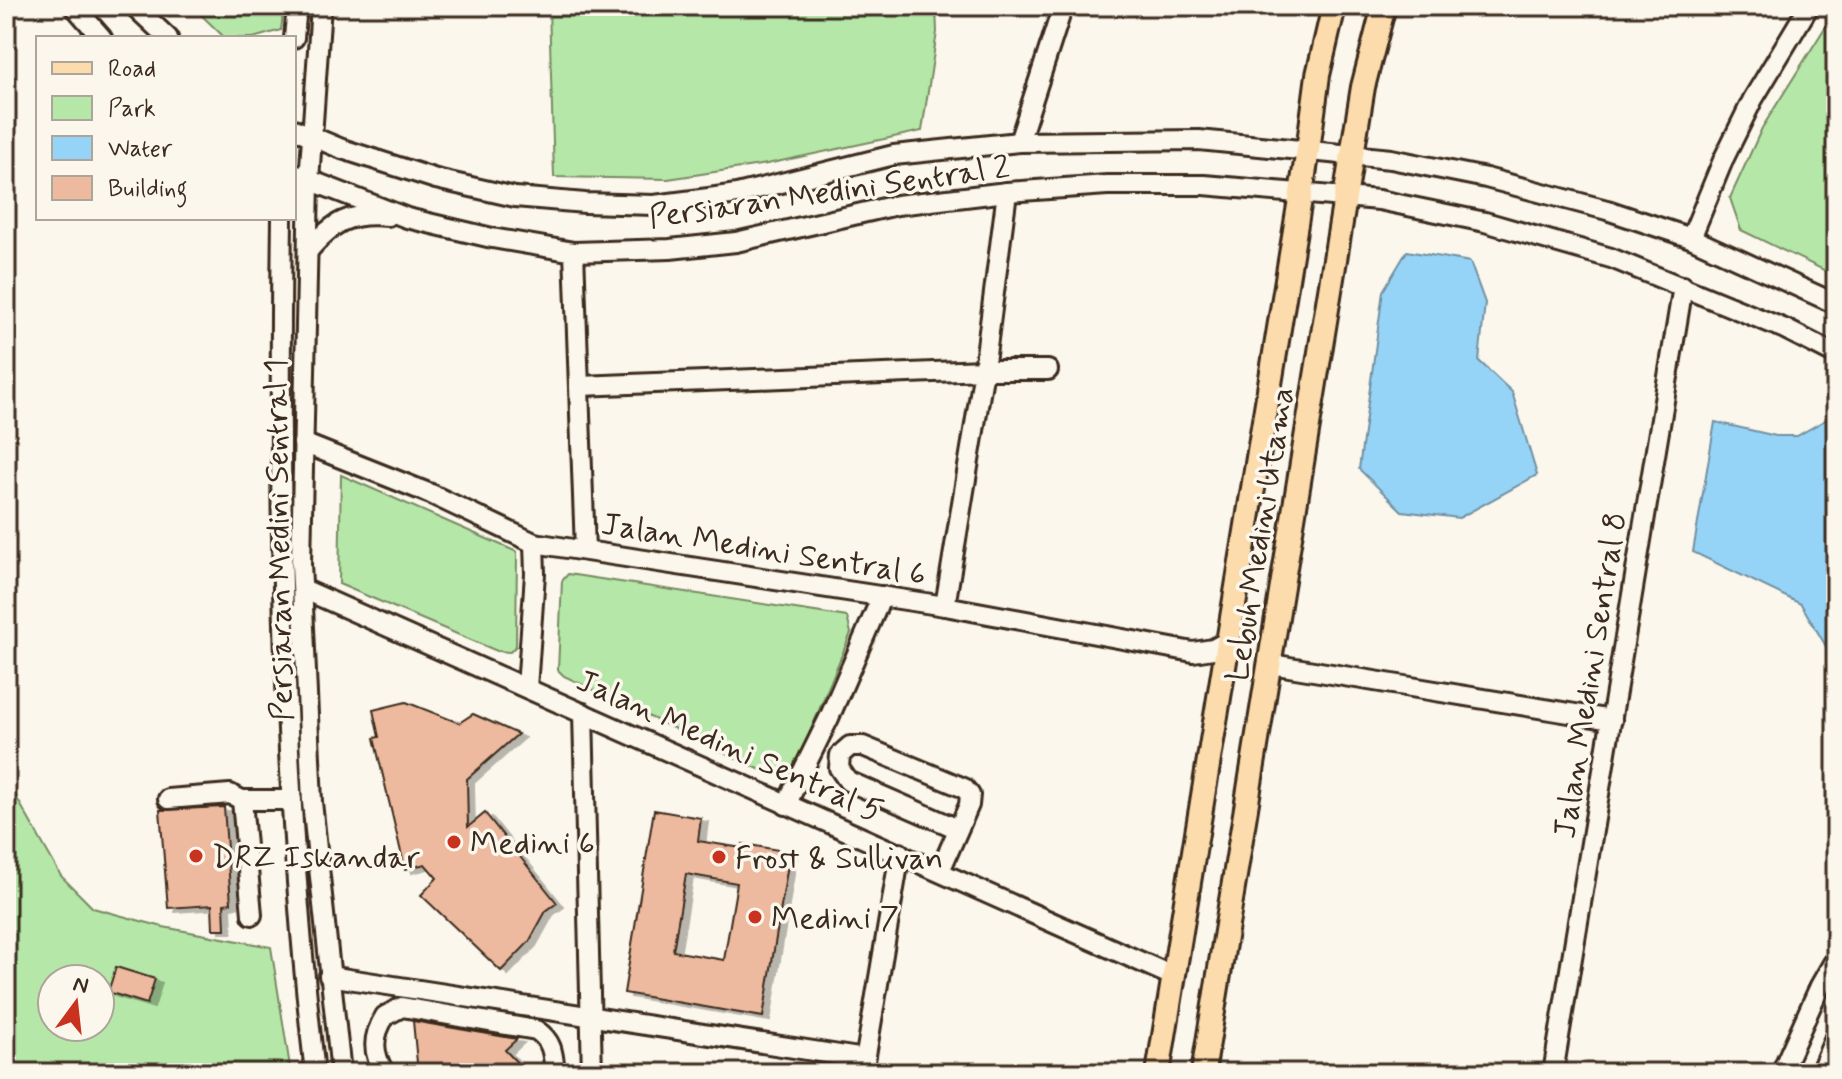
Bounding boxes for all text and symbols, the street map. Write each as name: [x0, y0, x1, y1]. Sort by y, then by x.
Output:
legend: [36, 36, 296, 220]
text: Road: [108, 54, 156, 85]
text: Park: [108, 94, 156, 125]
text: Water: [108, 134, 173, 165]
street label: Persiaran Medini Sentral 2: [646, 147, 1012, 239]
text: Building: [108, 174, 188, 208]
street label: Persiaran Medini Sentral 1: [256, 359, 304, 721]
street label: Lebuh Medini Utama: [1217, 384, 1305, 684]
street label: Jalan Medini Sentral 6: [598, 504, 929, 596]
street label: Jalan Medini Sentral 8: [1544, 509, 1638, 841]
street label: Jalan Medini Sentral 5: [570, 660, 889, 833]
place label: Medini 6: [470, 823, 595, 865]
marker: Medini 6: [445, 833, 463, 851]
place label: DRZ Iskandar: [212, 837, 420, 879]
place label: Frost & Sullivan: [735, 838, 943, 880]
marker: DRZ Iskandar: [187, 847, 205, 865]
marker: Frost & Sullivan: [710, 848, 728, 866]
place label: Medini 7: [771, 898, 899, 940]
marker: Medini 7: [746, 908, 764, 926]
north arrow: [36, 963, 116, 1043]
text: N: [70, 970, 91, 1001]

